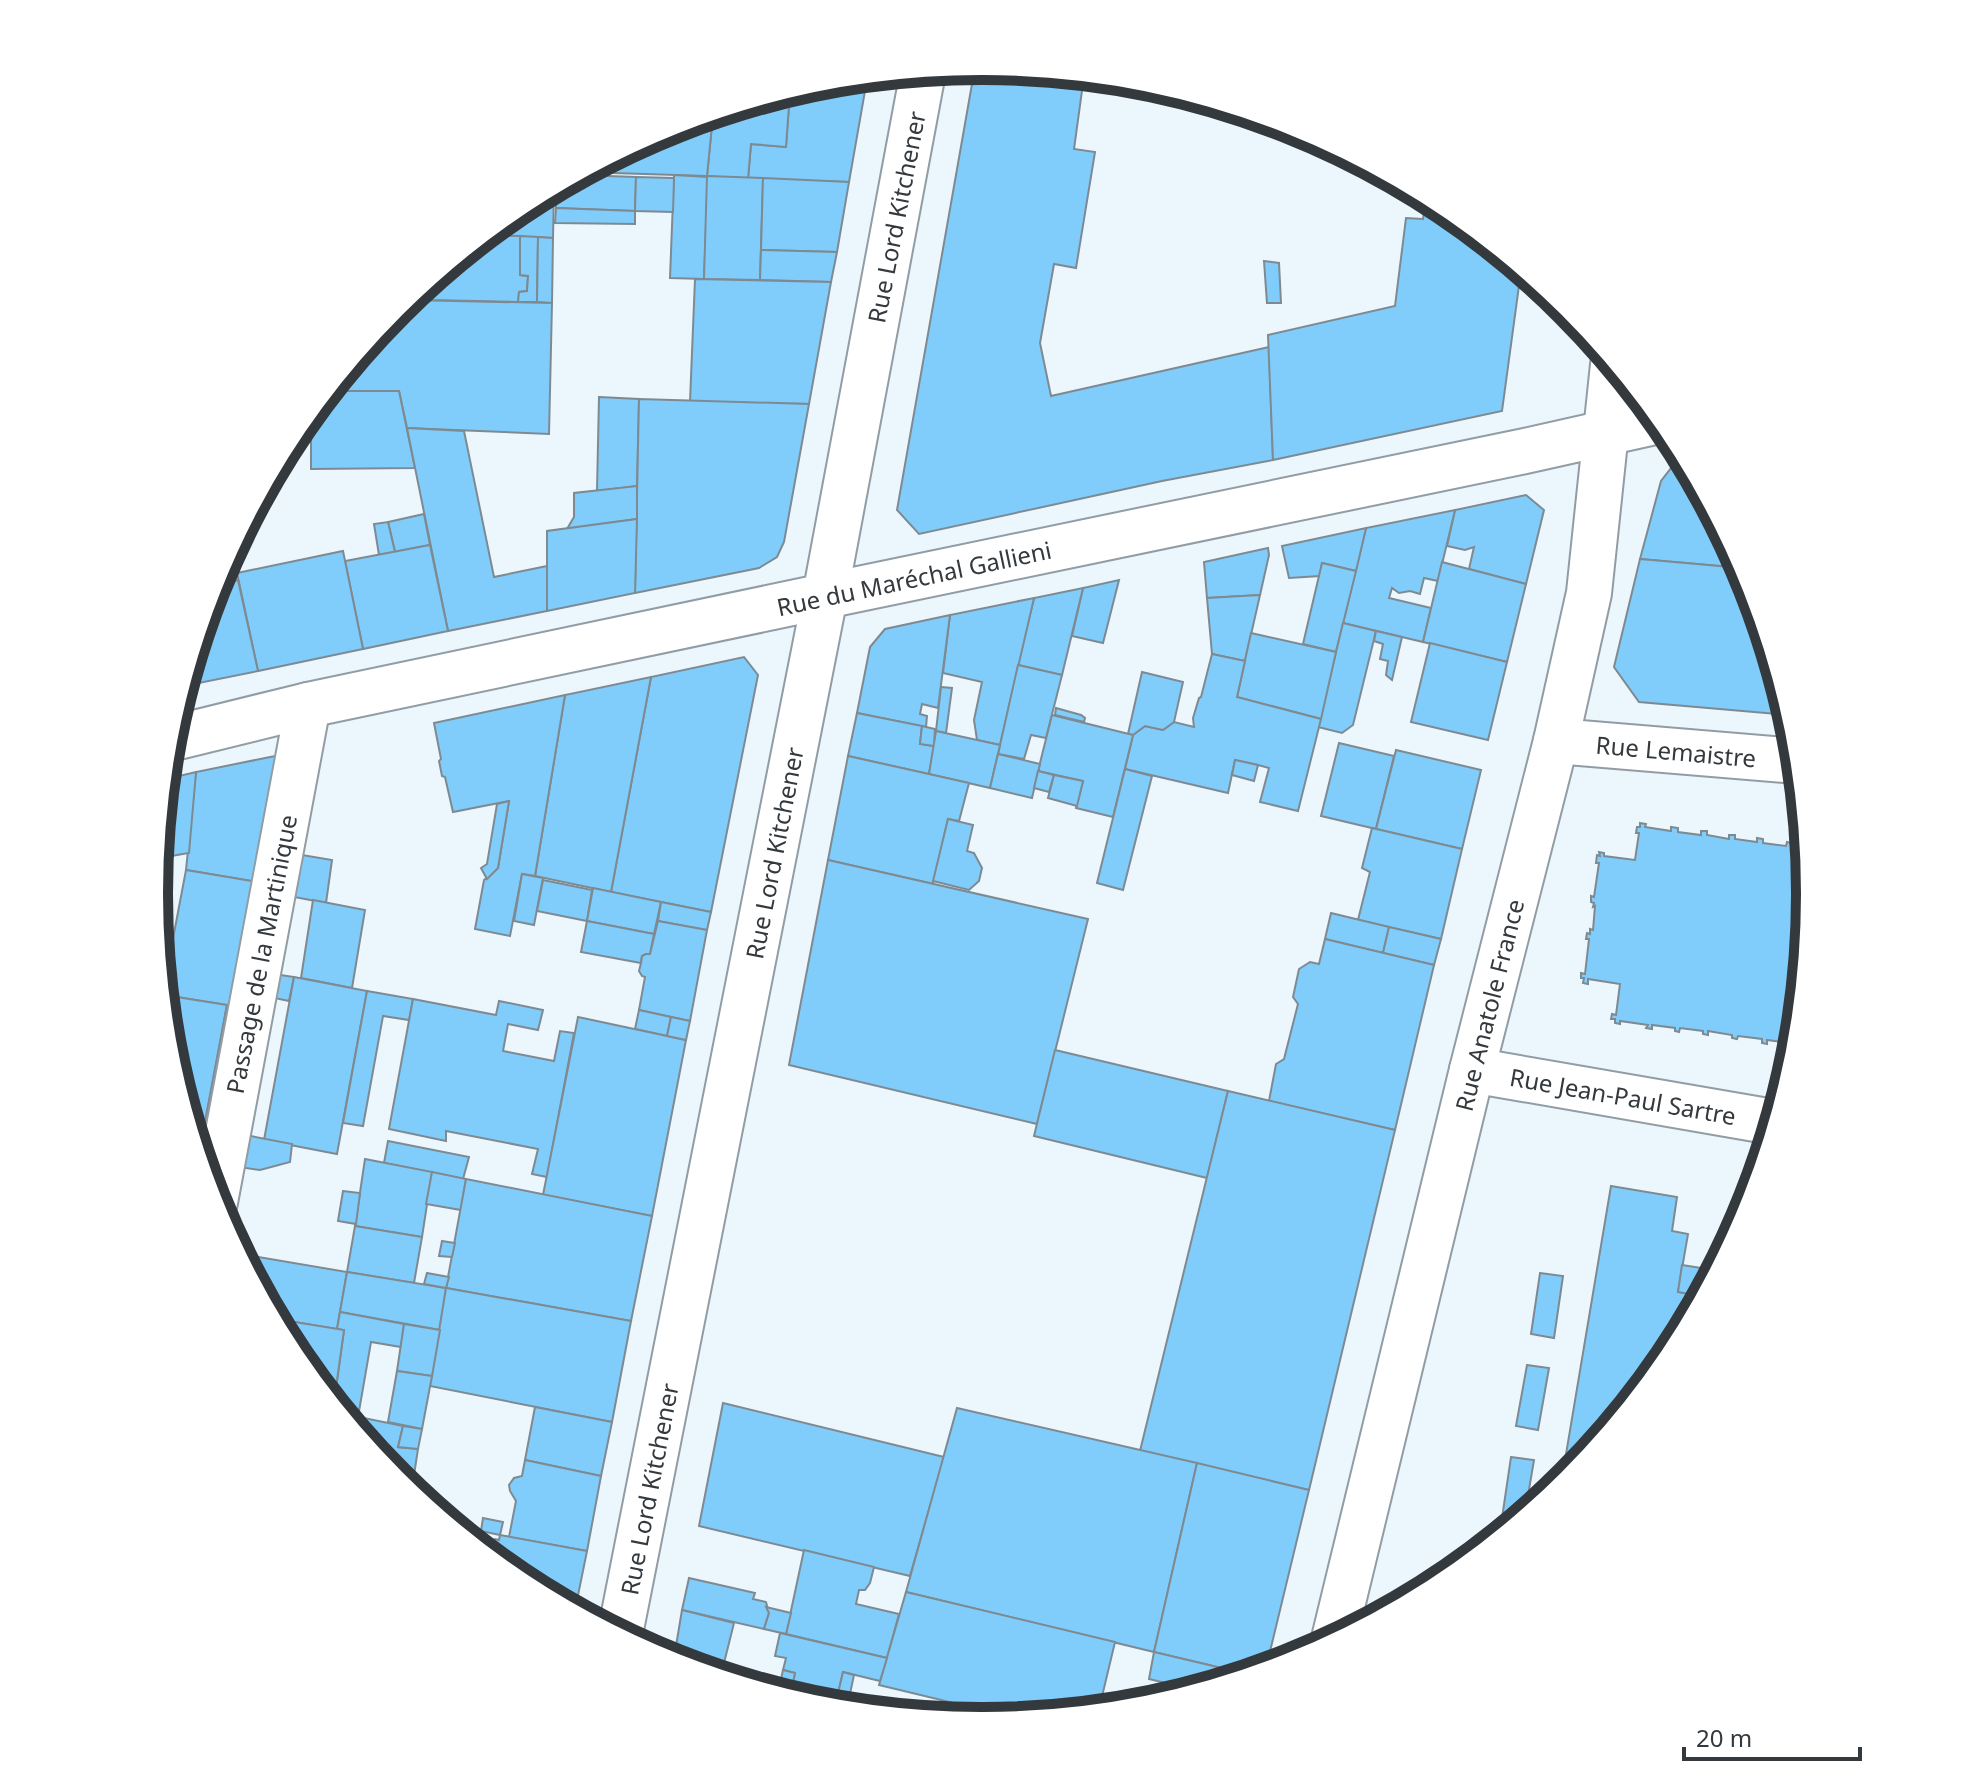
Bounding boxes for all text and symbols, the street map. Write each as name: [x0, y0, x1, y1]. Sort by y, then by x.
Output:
street label: Rue Lord Kitchener: [859, 108, 933, 326]
street label: Rue du Maréchal Gallieni: [774, 533, 1054, 623]
street label: Rue Lemaistre: [1594, 728, 1758, 774]
street label: Rue Lord Kitchener: [737, 744, 811, 962]
street label: Passage de la Martinique: [218, 812, 304, 1096]
street label: Rue Anatole France: [1447, 895, 1531, 1115]
street label: Rue Jean-Paul Sartre: [1507, 1060, 1739, 1132]
street label: Rue Lord Kitchener: [612, 1380, 686, 1598]
scale bar: [1684, 1711, 1860, 1761]
text: 20 m: [1696, 1721, 1752, 1754]

